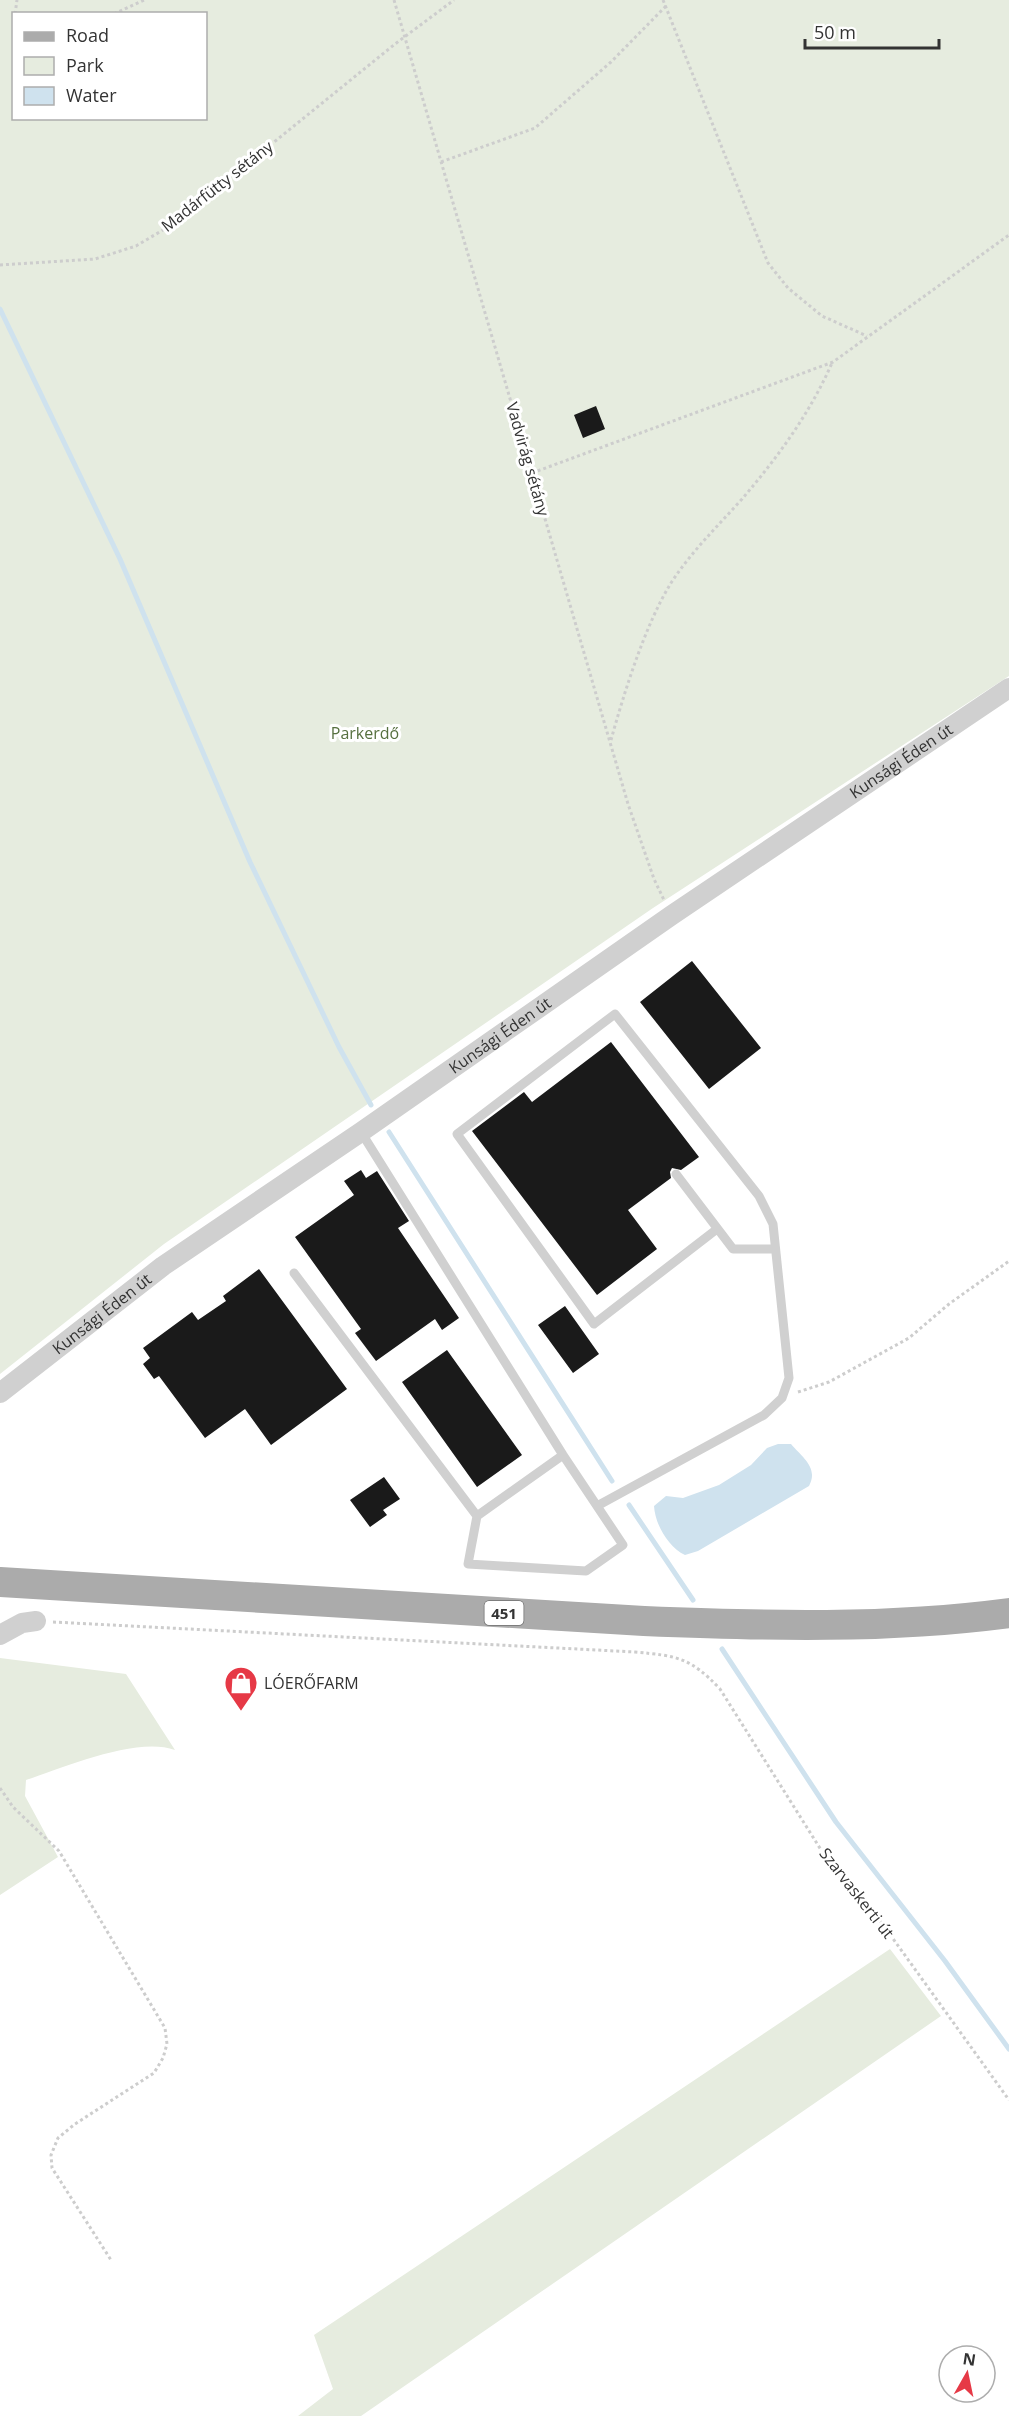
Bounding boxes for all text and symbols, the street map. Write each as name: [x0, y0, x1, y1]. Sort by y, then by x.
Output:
legend: [12, 12, 207, 120]
scale bar: [805, 12, 938, 50]
text: 50 m: [814, 20, 856, 44]
text: Road: [66, 23, 109, 47]
text: Park: [66, 53, 104, 77]
text: Water: [66, 83, 117, 107]
street label: Madárfütty sétány: [157, 135, 278, 237]
street label: Vadvirág sétány: [501, 399, 555, 519]
street label: Kunsági Éden út: [845, 718, 957, 803]
park label: Parkerdő: [331, 722, 399, 744]
street label: Kunsági Éden út: [444, 992, 556, 1078]
street label: Kunsági Éden út: [48, 1268, 156, 1359]
road number: 451: [484, 1601, 524, 1625]
shop icon: LÓERŐFARM: [223, 1665, 259, 1712]
place label: LÓERŐFARM: [264, 1672, 359, 1694]
street label: Szarvaskerti út: [815, 1843, 900, 1943]
north arrow: [937, 2344, 997, 2404]
text: N: [961, 2347, 977, 2371]

